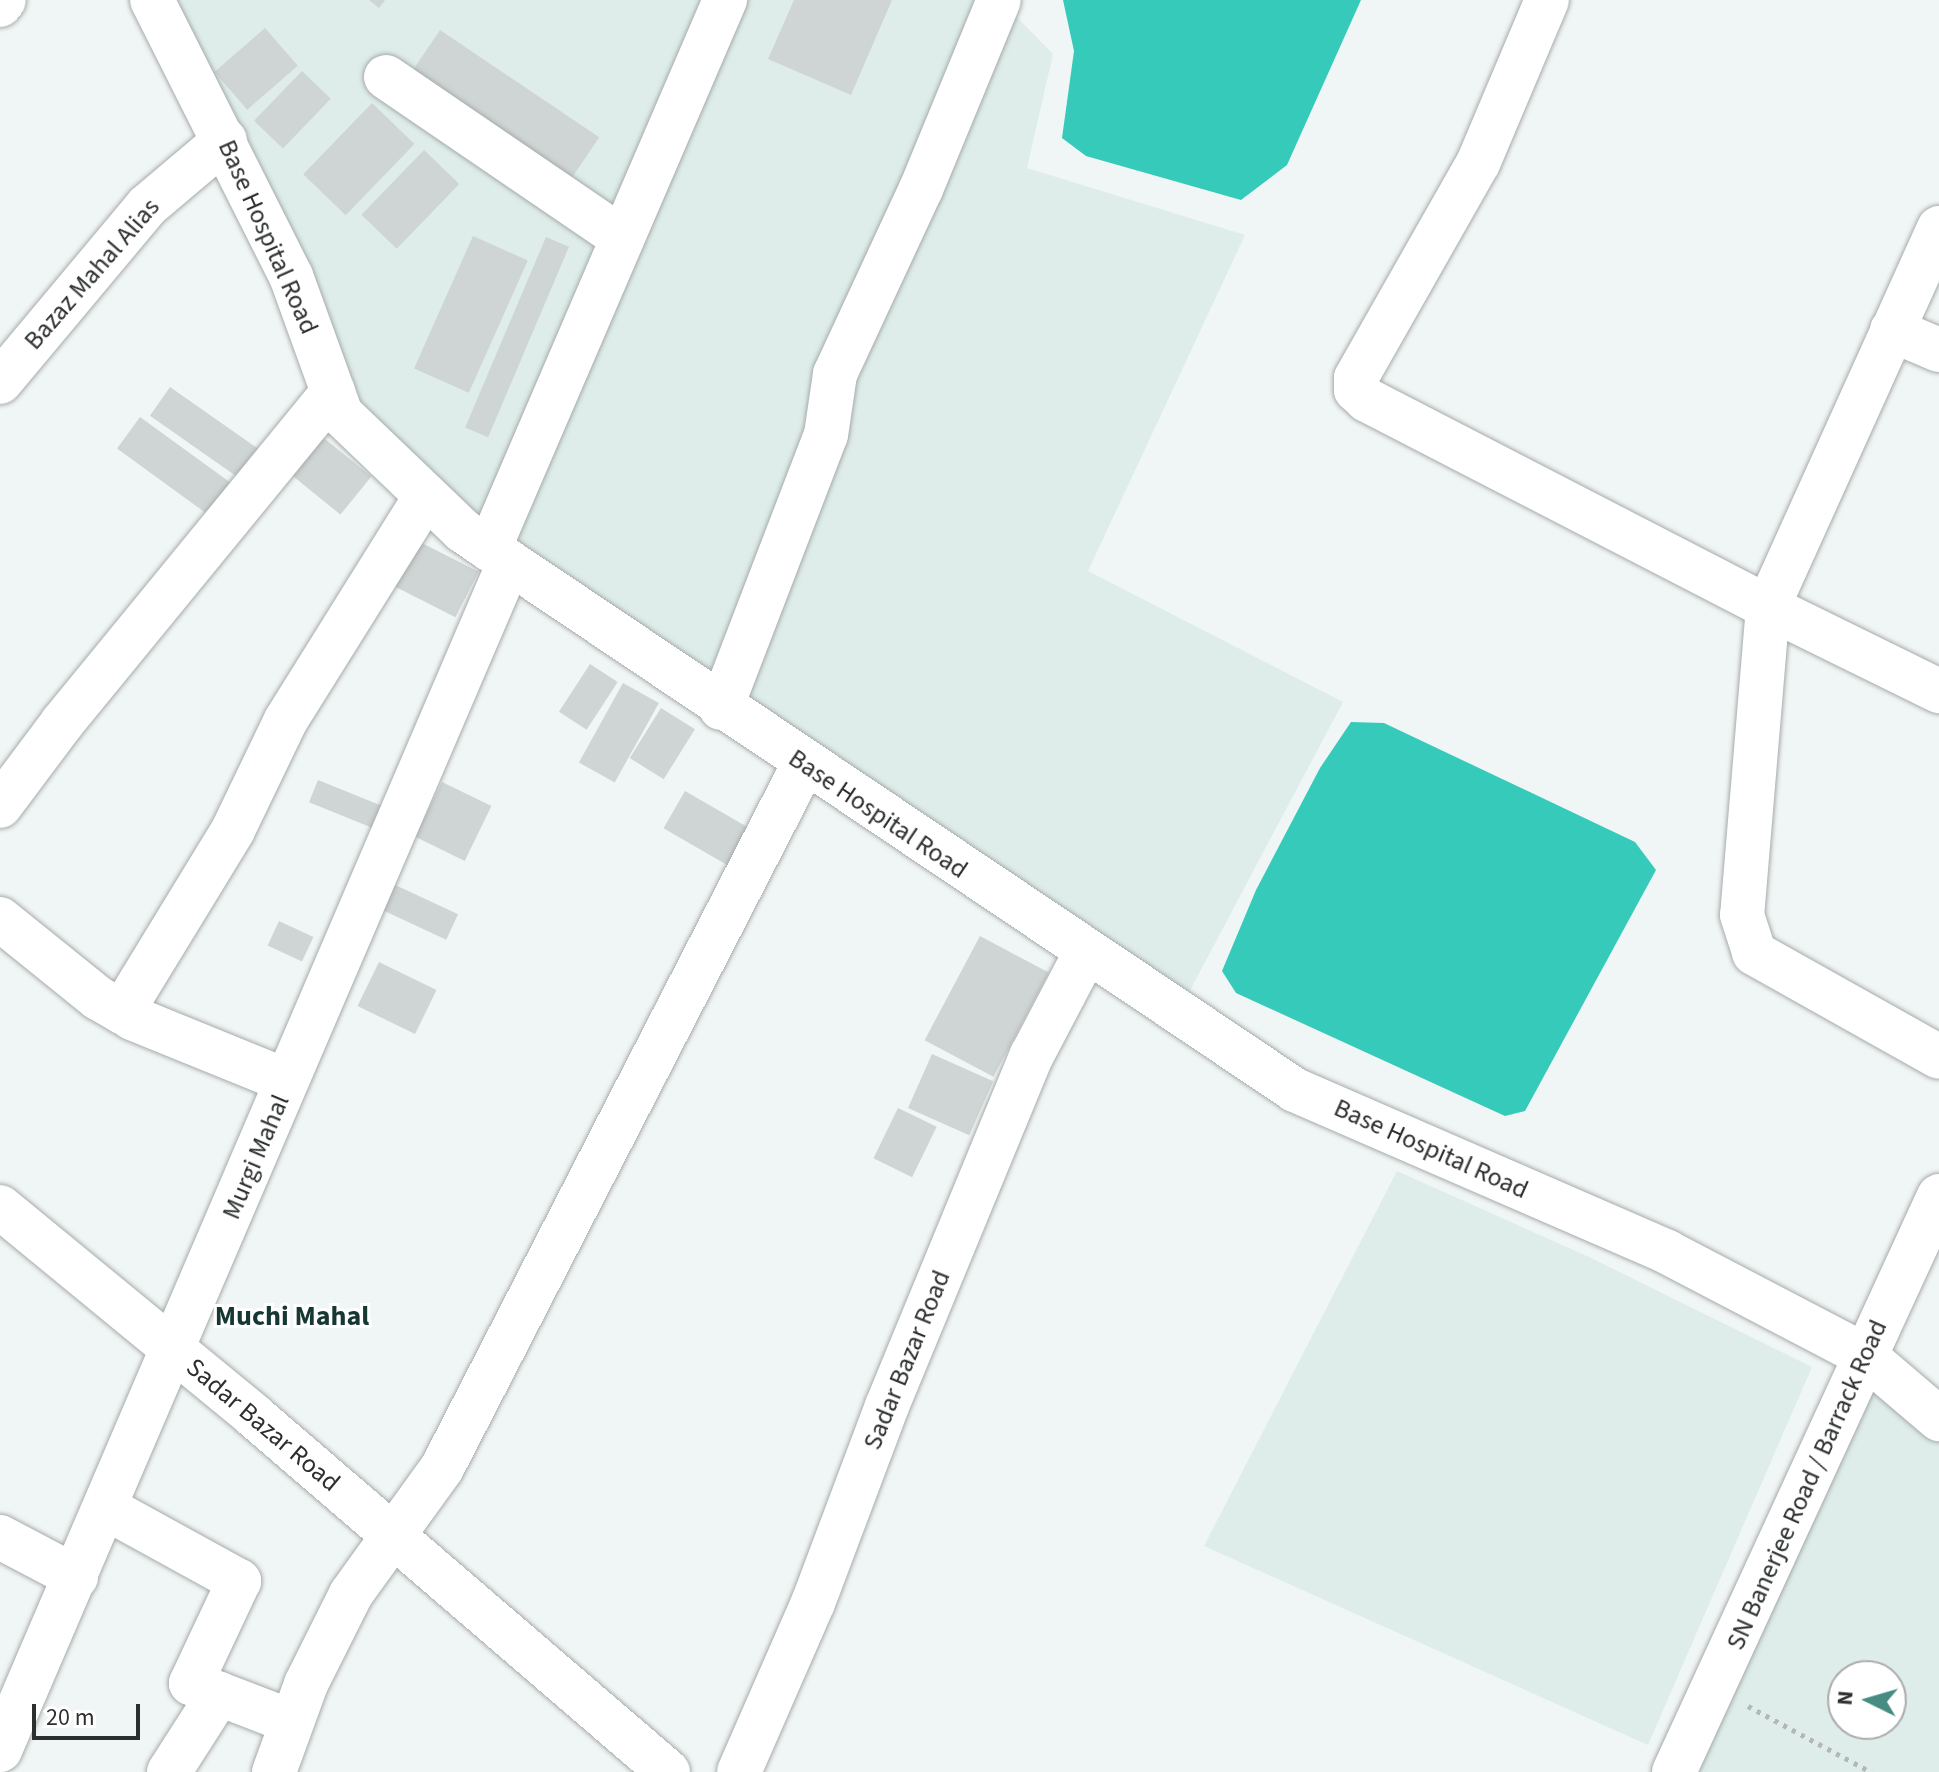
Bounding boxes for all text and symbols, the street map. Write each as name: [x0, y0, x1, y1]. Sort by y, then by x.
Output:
street label: Base Hospital Road: [211, 135, 325, 339]
street label: Bazaz Mahal Alias: [18, 192, 166, 356]
street label: Base Hospital Road: [783, 743, 973, 885]
street label: Murgi Mahal: [216, 1090, 296, 1224]
street label: Base Hospital Road: [1329, 1092, 1533, 1206]
street label: Sadar Bazar Road: [857, 1266, 957, 1454]
district label: Muchi Mahal: [215, 1299, 369, 1333]
street label: SN Banerjee Road / Barrack Road: [1720, 1315, 1894, 1655]
street label: Sadar Bazar Road: [180, 1352, 346, 1498]
north arrow: [1827, 1660, 1907, 1740]
scale bar: [36, 1688, 144, 1738]
text: N: [1829, 1689, 1862, 1707]
text: 20 m: [46, 1700, 95, 1735]

